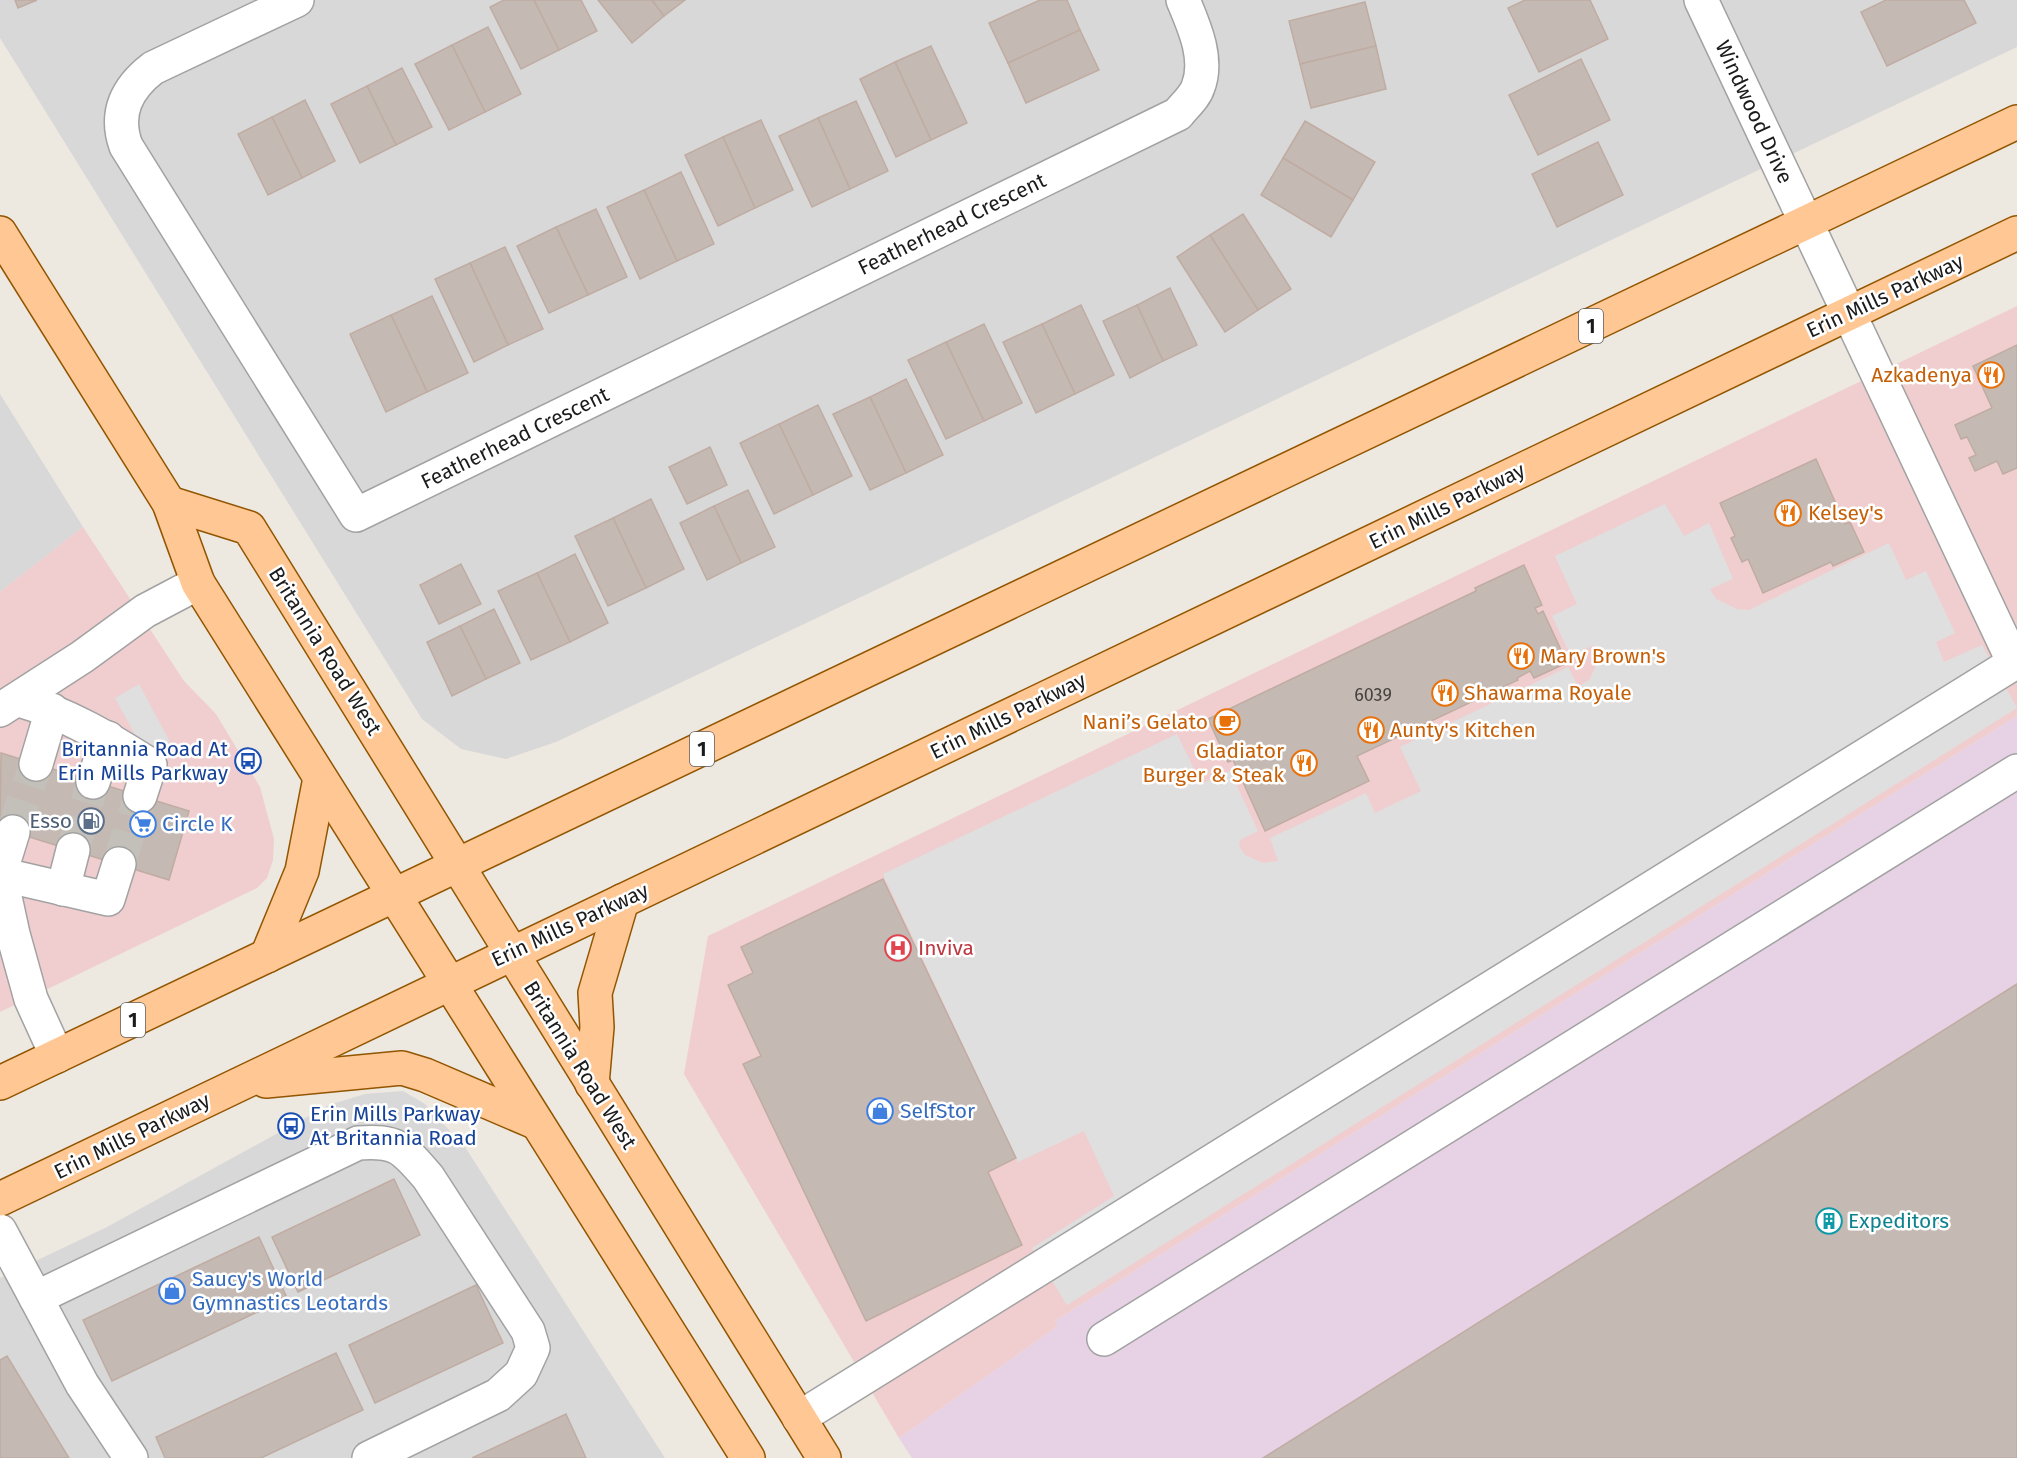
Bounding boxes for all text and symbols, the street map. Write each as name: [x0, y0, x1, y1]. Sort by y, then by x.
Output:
street label: Windwood Drive: [1709, 36, 1799, 188]
street label: Featherhead Crescent: [854, 167, 1051, 281]
street label: Erin Mills Parkway: [1802, 248, 1968, 344]
road number: 1: [1579, 309, 1603, 343]
restaurant icon: Azkadenya: [1976, 360, 2006, 390]
place label: Azkadenya: [1871, 362, 1972, 388]
street label: Featherhead Crescent: [417, 381, 614, 495]
street label: Erin Mills Parkway: [1365, 457, 1530, 555]
restaurant icon: Kelsey's: [1773, 498, 1803, 528]
place label: Kelsey's: [1808, 500, 1884, 526]
street label: Britannia Road West: [263, 562, 387, 740]
restaurant icon: Mary Brown's: [1506, 641, 1536, 671]
place label: Mary Brown's: [1540, 643, 1666, 669]
street label: Erin Mills Parkway: [926, 667, 1091, 765]
restaurant icon: Shawarma Royale: [1430, 678, 1460, 708]
place label: Shawarma Royale: [1464, 680, 1632, 706]
house number: 6039: [1354, 684, 1392, 706]
cafe icon: Nani’s Gelato: [1212, 707, 1242, 737]
place label: Nani’s Gelato: [1082, 709, 1208, 735]
restaurant icon: Aunty's Kitchen: [1356, 715, 1386, 745]
place label: Aunty's Kitchen: [1390, 717, 1536, 743]
road number: 1: [690, 732, 714, 766]
place label: Britannia Road At Erin Mills Parkway: [58, 736, 229, 786]
place label: Gladiator Burger & Steak: [1143, 738, 1284, 788]
bus stop icon: Britannia Road At Erin Mills Parkway: [233, 746, 263, 776]
restaurant icon: Gladiator Burger & Steak: [1289, 748, 1319, 778]
fuel station icon: Esso: [76, 806, 106, 836]
place label: Esso: [29, 808, 72, 834]
supermarket icon: Circle K: [128, 809, 158, 839]
place label: Circle K: [162, 811, 233, 837]
street label: Erin Mills Parkway: [487, 877, 653, 973]
hospital icon: Inviva: [883, 933, 913, 963]
place label: Inviva: [918, 935, 974, 961]
street label: Britannia Road West: [518, 976, 642, 1154]
road number: 1: [121, 1003, 145, 1037]
street label: Erin Mills Parkway: [50, 1087, 215, 1185]
shop icon: SelfStor: [865, 1096, 895, 1126]
place label: SelfStor: [900, 1098, 975, 1124]
place label: Erin Mills Parkway At Britannia Road: [310, 1101, 481, 1151]
bus stop icon: Erin Mills Parkway At Britannia Road: [276, 1111, 306, 1141]
building icon: Expeditors: [1814, 1206, 1844, 1236]
place label: Expeditors: [1848, 1208, 1949, 1234]
place label: Saucy's World Gymnastics Leotards: [192, 1266, 388, 1316]
shop icon: Saucy's World Gymnastics Leotards: [157, 1276, 187, 1306]

